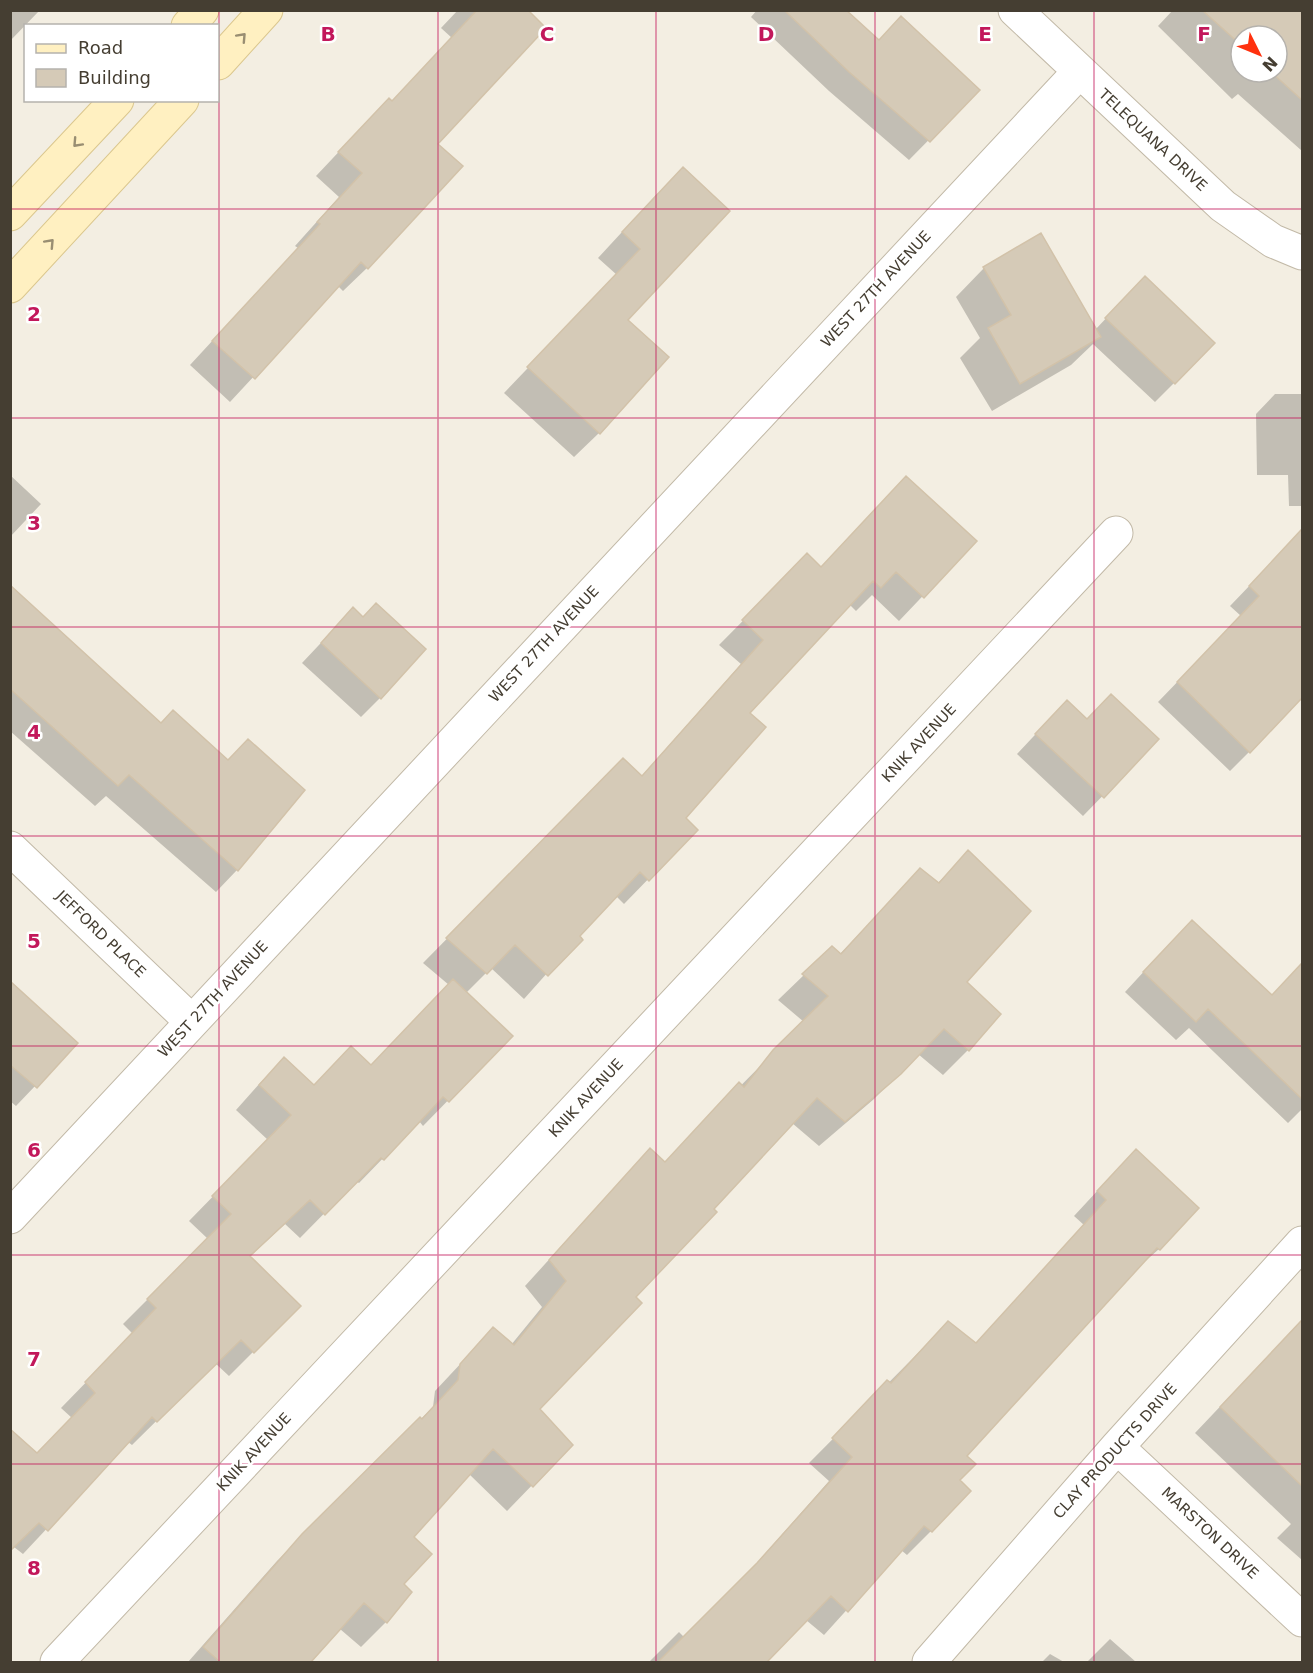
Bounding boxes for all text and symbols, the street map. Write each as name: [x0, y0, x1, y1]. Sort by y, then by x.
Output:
text: B: [320, 22, 336, 46]
text: C: [540, 22, 554, 46]
text: D: [758, 22, 774, 46]
text: E: [978, 22, 992, 46]
text: F: [1197, 22, 1211, 46]
legend: [24, 24, 219, 102]
north arrow: [1229, 24, 1289, 84]
one-way arrow: [235, 33, 246, 43]
text: Road: [78, 37, 123, 58]
text: N: [1258, 53, 1281, 75]
text: Building: [78, 67, 151, 88]
street label: TELEQUANA DRIVE: [1094, 84, 1211, 195]
one-way arrow: [74, 136, 85, 147]
street label: WEST 27TH AVENUE: [817, 227, 935, 351]
one-way arrow: [43, 239, 54, 250]
text: 2: [27, 302, 41, 326]
text: 3: [27, 511, 41, 535]
street label: WEST 27TH AVENUE: [485, 582, 603, 706]
street label: KNIK AVENUE: [878, 700, 960, 786]
text: 4: [27, 720, 41, 744]
street label: JEFFORD PLACE: [52, 886, 149, 981]
text: 5: [27, 929, 41, 953]
street label: WEST 27TH AVENUE: [154, 937, 272, 1061]
street label: KNIK AVENUE: [545, 1055, 627, 1141]
text: 6: [27, 1138, 41, 1162]
text: 7: [27, 1347, 41, 1371]
street label: CLAY PRODUCTS DRIVE: [1049, 1380, 1181, 1522]
street label: KNIK AVENUE: [213, 1409, 295, 1495]
street label: MARSTON DRIVE: [1158, 1483, 1262, 1583]
text: 8: [27, 1556, 41, 1580]

